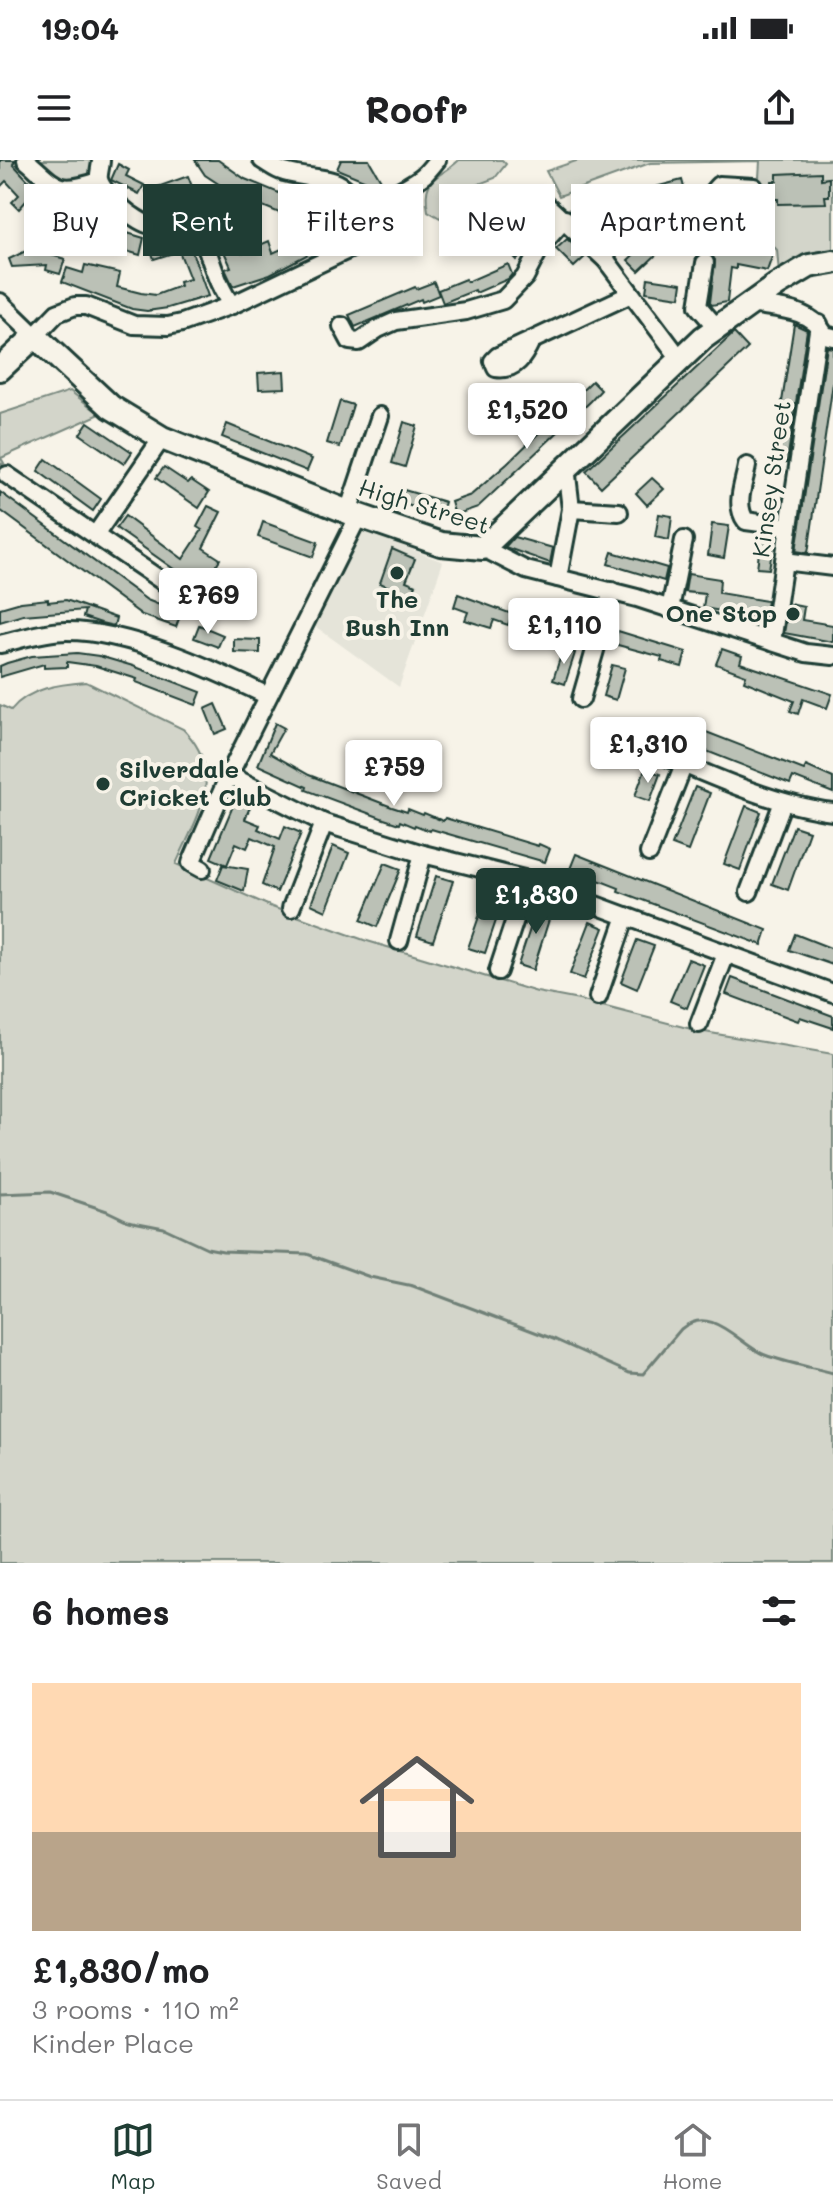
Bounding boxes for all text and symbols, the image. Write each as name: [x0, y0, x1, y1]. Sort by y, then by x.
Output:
text: 19:04: [40, 8, 119, 48]
text: Roofr: [365, 85, 468, 132]
icon: menu: [32, 86, 76, 130]
icon: share: [757, 86, 801, 130]
chip: Buy: [24, 184, 127, 256]
chip: Rent: [143, 184, 262, 256]
chip: Filters: [278, 184, 423, 256]
chip: New: [439, 184, 555, 256]
chip: Apartment: [571, 184, 775, 256]
pin: £1,520: [462, 383, 592, 451]
text: £1,520: [486, 392, 568, 426]
street label: Kinsey Street: [744, 398, 797, 559]
street label: High Street: [355, 471, 494, 540]
marker: The Bush Inn: [388, 564, 406, 582]
pin: £769: [161, 568, 255, 636]
text: £769: [177, 577, 239, 611]
place label: The Bush Inn: [345, 583, 449, 642]
place label: One Stop: [665, 597, 777, 628]
pin: £1,110: [499, 598, 629, 666]
marker: One Stop: [784, 605, 802, 623]
text: £1,110: [526, 607, 602, 641]
pin: £1,310: [583, 717, 713, 785]
text: £1,310: [608, 726, 688, 760]
pin: £759: [347, 740, 441, 808]
text: £759: [363, 749, 425, 783]
place label: Silverdale Cricket Club: [119, 753, 272, 812]
marker: Silverdale Cricket Club: [94, 775, 112, 793]
pin: £1,830: [471, 868, 601, 936]
text: £1,830: [494, 877, 578, 911]
text: 6 homes: [32, 1589, 170, 1634]
icon: filters: [757, 1589, 801, 1633]
icon: home: [345, 1735, 489, 1879]
text: £1,830/mo: [32, 1947, 209, 1992]
text: 3 rooms · 110 m²: [32, 1992, 239, 2026]
text: Kinder Place: [32, 2026, 194, 2060]
tab: Map: [110, 2118, 155, 2195]
tab: Saved: [376, 2118, 442, 2195]
tab: Home: [663, 2118, 722, 2195]

